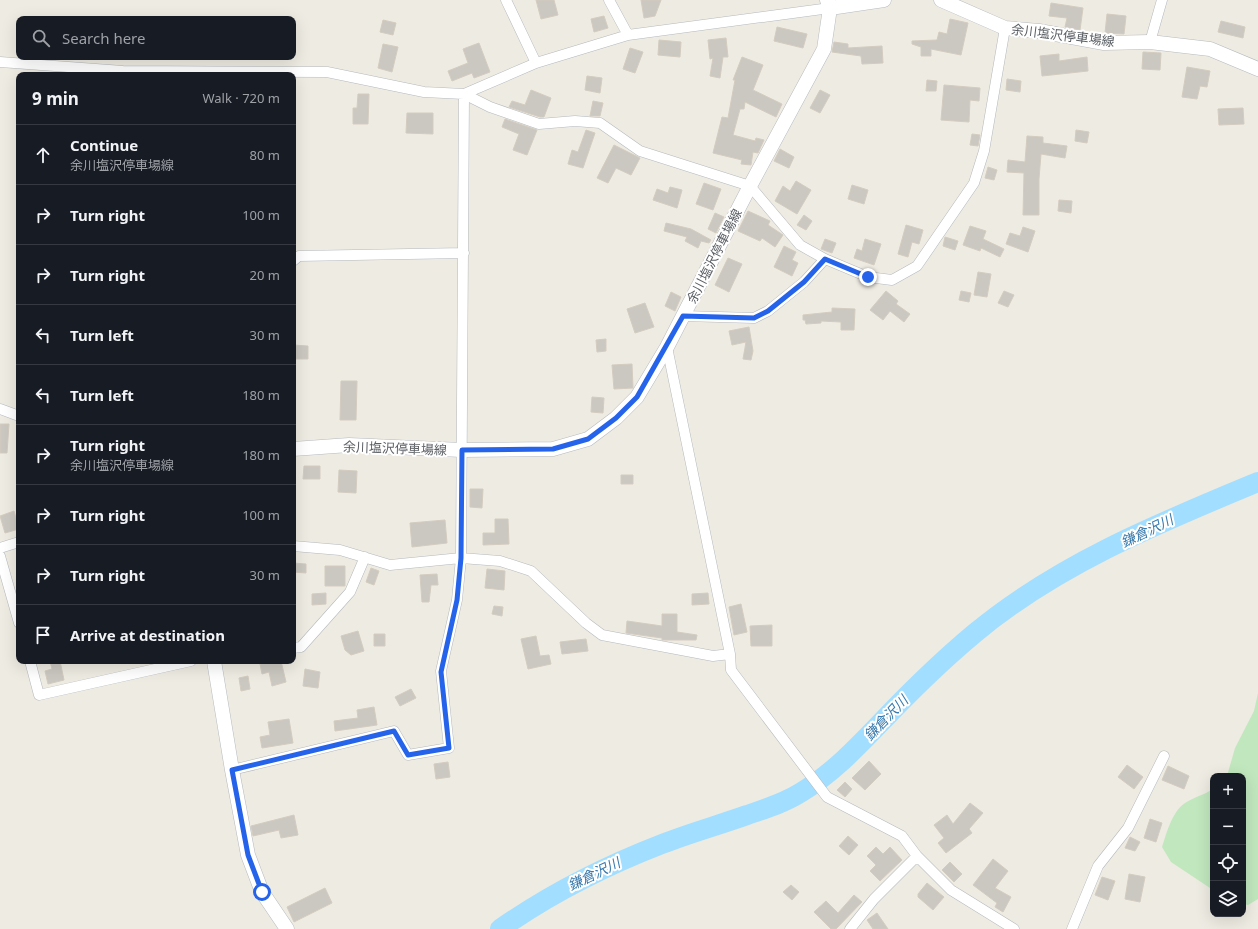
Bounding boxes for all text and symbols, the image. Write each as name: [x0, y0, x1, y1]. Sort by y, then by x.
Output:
search box: [16, 16, 296, 60]
street label: 余川塩沢停車場線: [1010, 20, 1116, 50]
icon: search: [30, 27, 52, 49]
text: Search here: [62, 28, 145, 48]
text: 9 min: [32, 87, 79, 110]
text: Walk · 720 m: [202, 89, 280, 107]
text: Continue: [70, 135, 138, 155]
icon: ahead: [32, 144, 54, 166]
text: 80 m: [250, 146, 280, 164]
text: 余川塩沢停車場線: [70, 156, 174, 174]
icon: right: [32, 204, 54, 226]
text: Turn right: [70, 205, 145, 225]
text: 100 m: [242, 206, 280, 224]
street label: 余川塩沢停車場線: [682, 206, 746, 306]
icon: right: [32, 264, 54, 286]
text: Turn right: [70, 265, 145, 285]
text: 20 m: [250, 266, 280, 284]
route end: [859, 268, 877, 286]
icon: left: [32, 324, 54, 346]
text: Turn left: [70, 325, 134, 345]
text: 30 m: [250, 326, 280, 344]
icon: left: [32, 384, 54, 406]
text: Turn left: [70, 385, 134, 405]
text: 180 m: [242, 386, 280, 404]
text: Turn right: [70, 435, 145, 455]
street label: 余川塩沢停車場線: [343, 437, 447, 459]
icon: right: [32, 444, 54, 466]
text: 180 m: [242, 446, 280, 464]
text: 余川塩沢停車場線: [70, 456, 174, 474]
icon: right: [32, 504, 54, 526]
text: Turn right: [70, 505, 145, 525]
text: 100 m: [242, 506, 280, 524]
water label: 鎌倉沢川: [1117, 509, 1178, 551]
icon: right: [32, 564, 54, 586]
text: Turn right: [70, 565, 145, 585]
text: 30 m: [250, 566, 280, 584]
icon: arrive: [32, 624, 54, 646]
text: Arrive at destination: [70, 625, 225, 645]
water label: 鎌倉沢川: [859, 689, 913, 744]
map controls: [1210, 773, 1246, 917]
button: +: [1210, 773, 1246, 809]
button: −: [1210, 809, 1246, 845]
button: locate: [1210, 845, 1246, 881]
water label: 鎌倉沢川: [564, 852, 625, 894]
button: layers: [1210, 881, 1246, 917]
route start: [253, 883, 271, 901]

